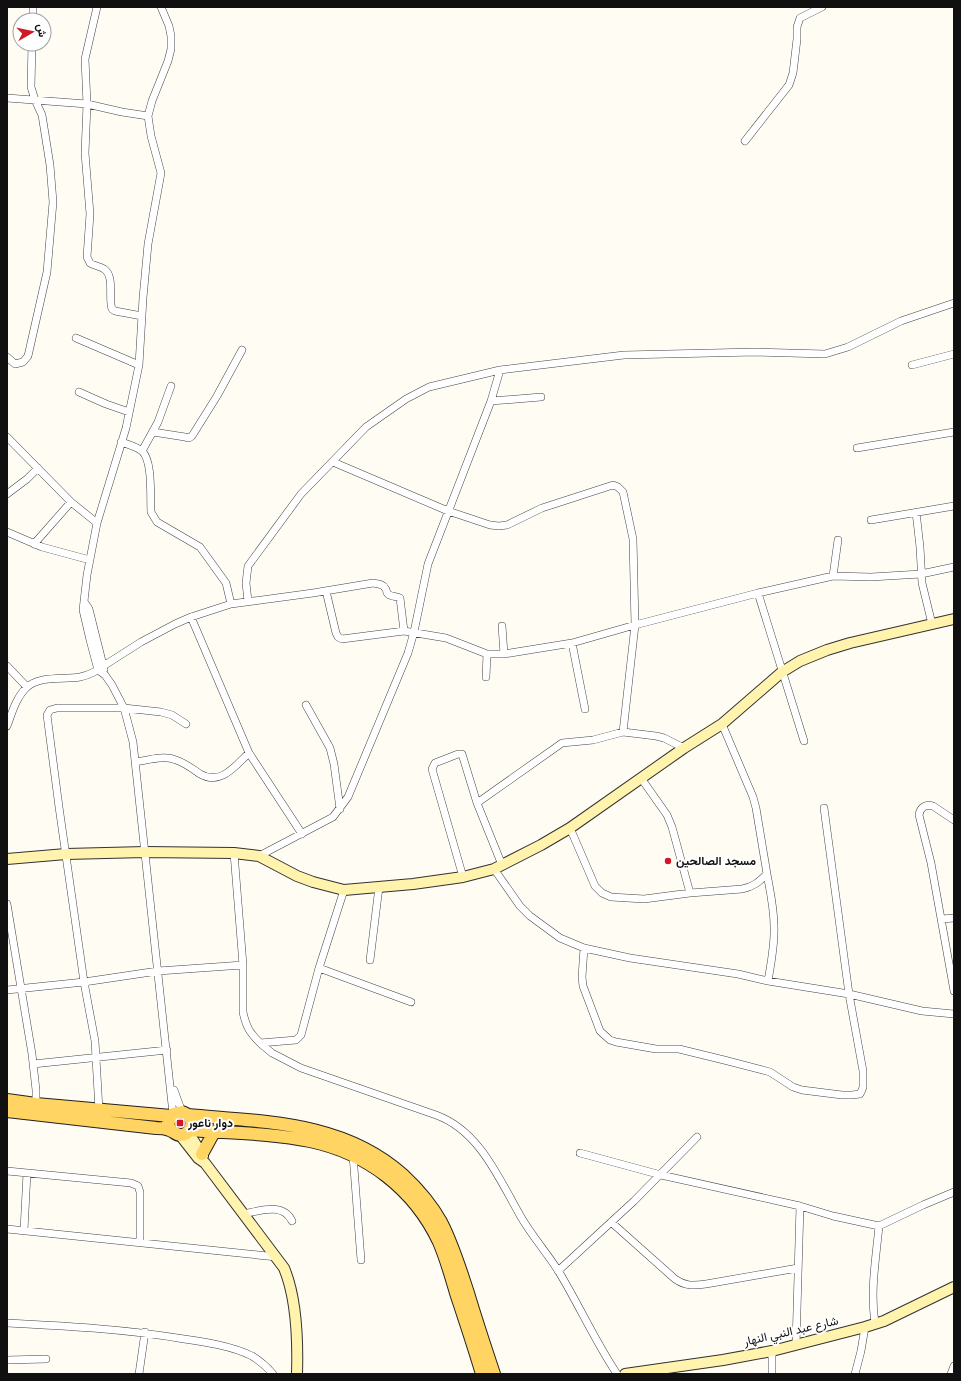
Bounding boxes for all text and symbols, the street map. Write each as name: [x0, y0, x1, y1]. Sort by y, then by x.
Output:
north arrow: [12, 12, 52, 52]
text: ش: [34, 23, 49, 38]
place label: مسجد الصالحين: [676, 854, 756, 868]
marker: مسجد الصالحين: [663, 856, 673, 866]
place label: دوار ناعور: [187, 1116, 233, 1131]
marker: دوار ناعور: [175, 1118, 185, 1128]
street label: شارع عبد النبي النهار: [741, 1313, 840, 1352]

